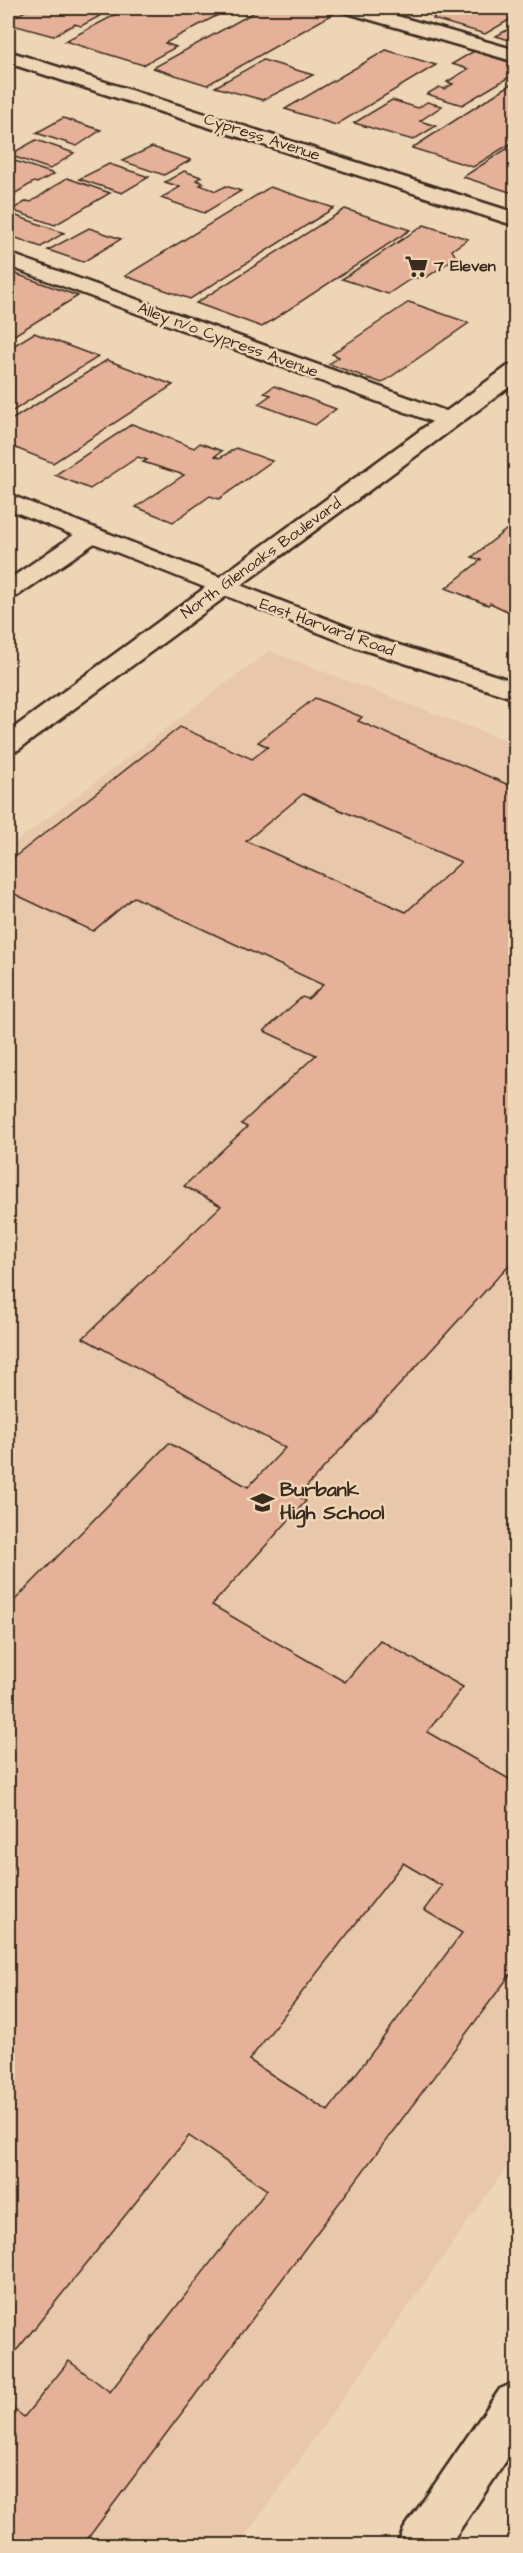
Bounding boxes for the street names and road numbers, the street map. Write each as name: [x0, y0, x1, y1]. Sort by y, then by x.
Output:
street label: Cypress Avenue: [201, 108, 323, 167]
street label: Alley n/o Cypress Avenue: [134, 297, 322, 384]
street label: North Glenoaks Boulevard: [176, 492, 346, 624]
street label: East Harvard Road: [257, 592, 397, 662]

